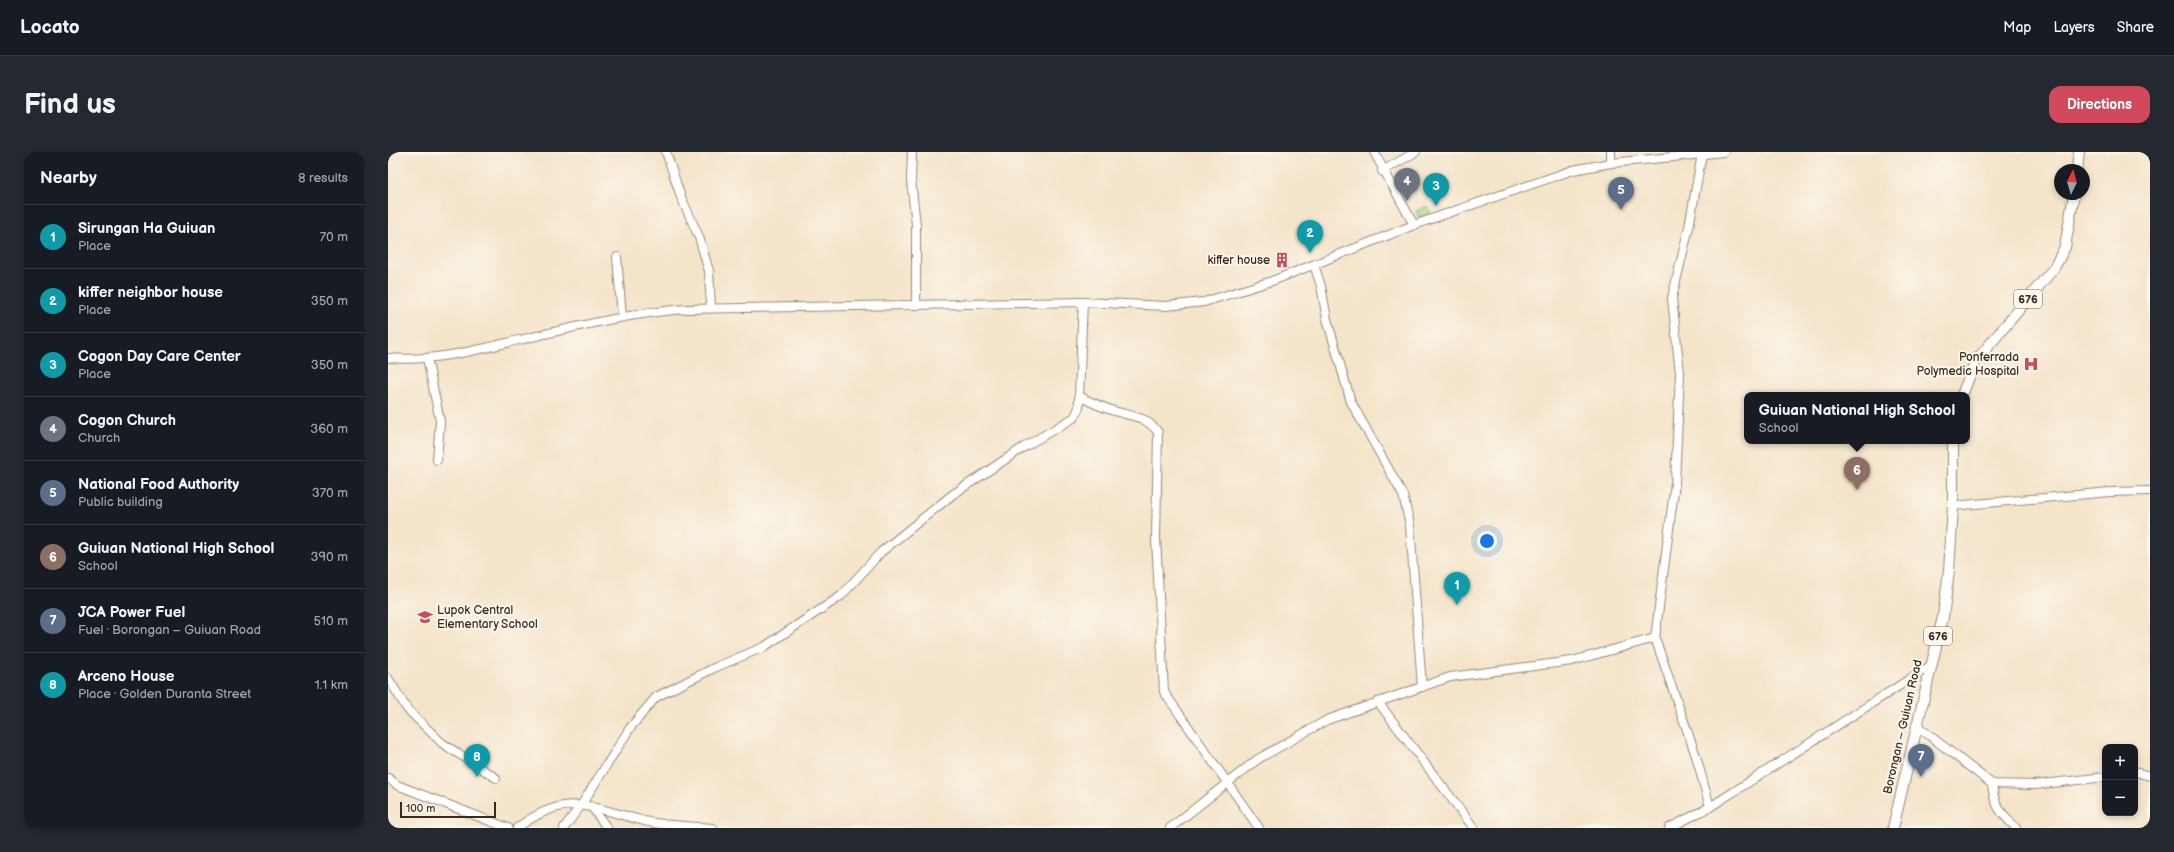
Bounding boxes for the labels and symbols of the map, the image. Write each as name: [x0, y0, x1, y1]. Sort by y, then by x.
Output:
north arrow: [2054, 164, 2090, 200]
pin: 4: [1394, 168, 1420, 201]
pin: 3: [1423, 173, 1449, 206]
pin: 5: [1608, 177, 1634, 210]
pin: 2: [1297, 220, 1323, 253]
building icon: kiffer house: [1273, 251, 1291, 269]
place label: kiffer house: [1207, 253, 1270, 268]
road number: 676: [2014, 290, 2042, 308]
place label: Ponferrada Polymedic Hospital: [1917, 350, 2019, 379]
hospital icon: Ponferrada Polymedic Hospital: [2022, 355, 2040, 373]
pin: 6: [1844, 457, 1870, 490]
your location: [1477, 531, 1497, 551]
pin: 1: [1444, 572, 1470, 605]
place label: Lupok Central Elementary School: [437, 603, 538, 632]
school or university icon: Lupok Central Elementary School: [416, 608, 434, 626]
road number: 676: [1924, 627, 1952, 645]
street label: Borongan – Guiuan Road: [1880, 658, 1926, 796]
pin: 8: [464, 744, 490, 777]
pin: 7: [1908, 744, 1934, 777]
scale bar: [400, 800, 496, 819]

